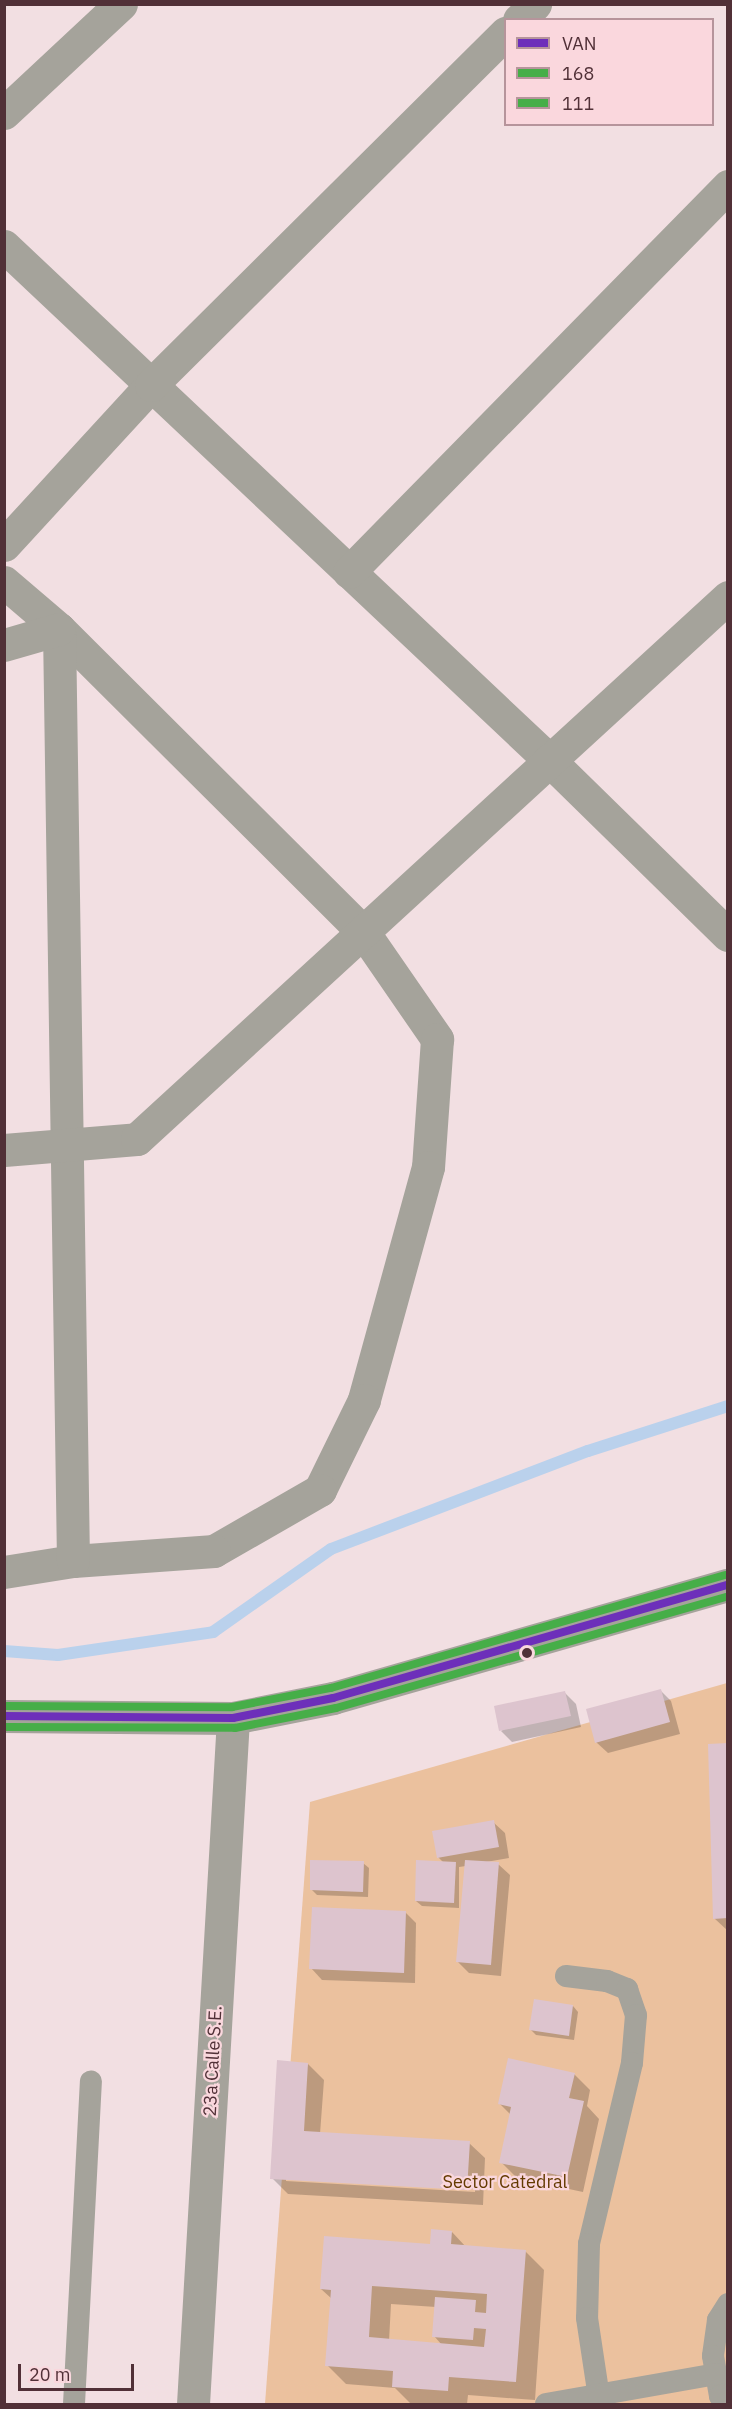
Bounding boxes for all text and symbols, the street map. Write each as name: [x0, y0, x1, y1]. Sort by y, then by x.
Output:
legend: [504, 18, 714, 126]
text: VAN: [562, 32, 597, 55]
text: 168: [562, 62, 594, 85]
text: 111: [562, 92, 594, 115]
unlabelled marker: [521, 1647, 533, 1659]
street label: 23a Calle S.E.: [199, 2005, 227, 2117]
park label: Sector Catedral: [443, 2171, 567, 2193]
scale bar: [21, 2352, 136, 2390]
text: 20 m: [29, 2363, 71, 2386]

